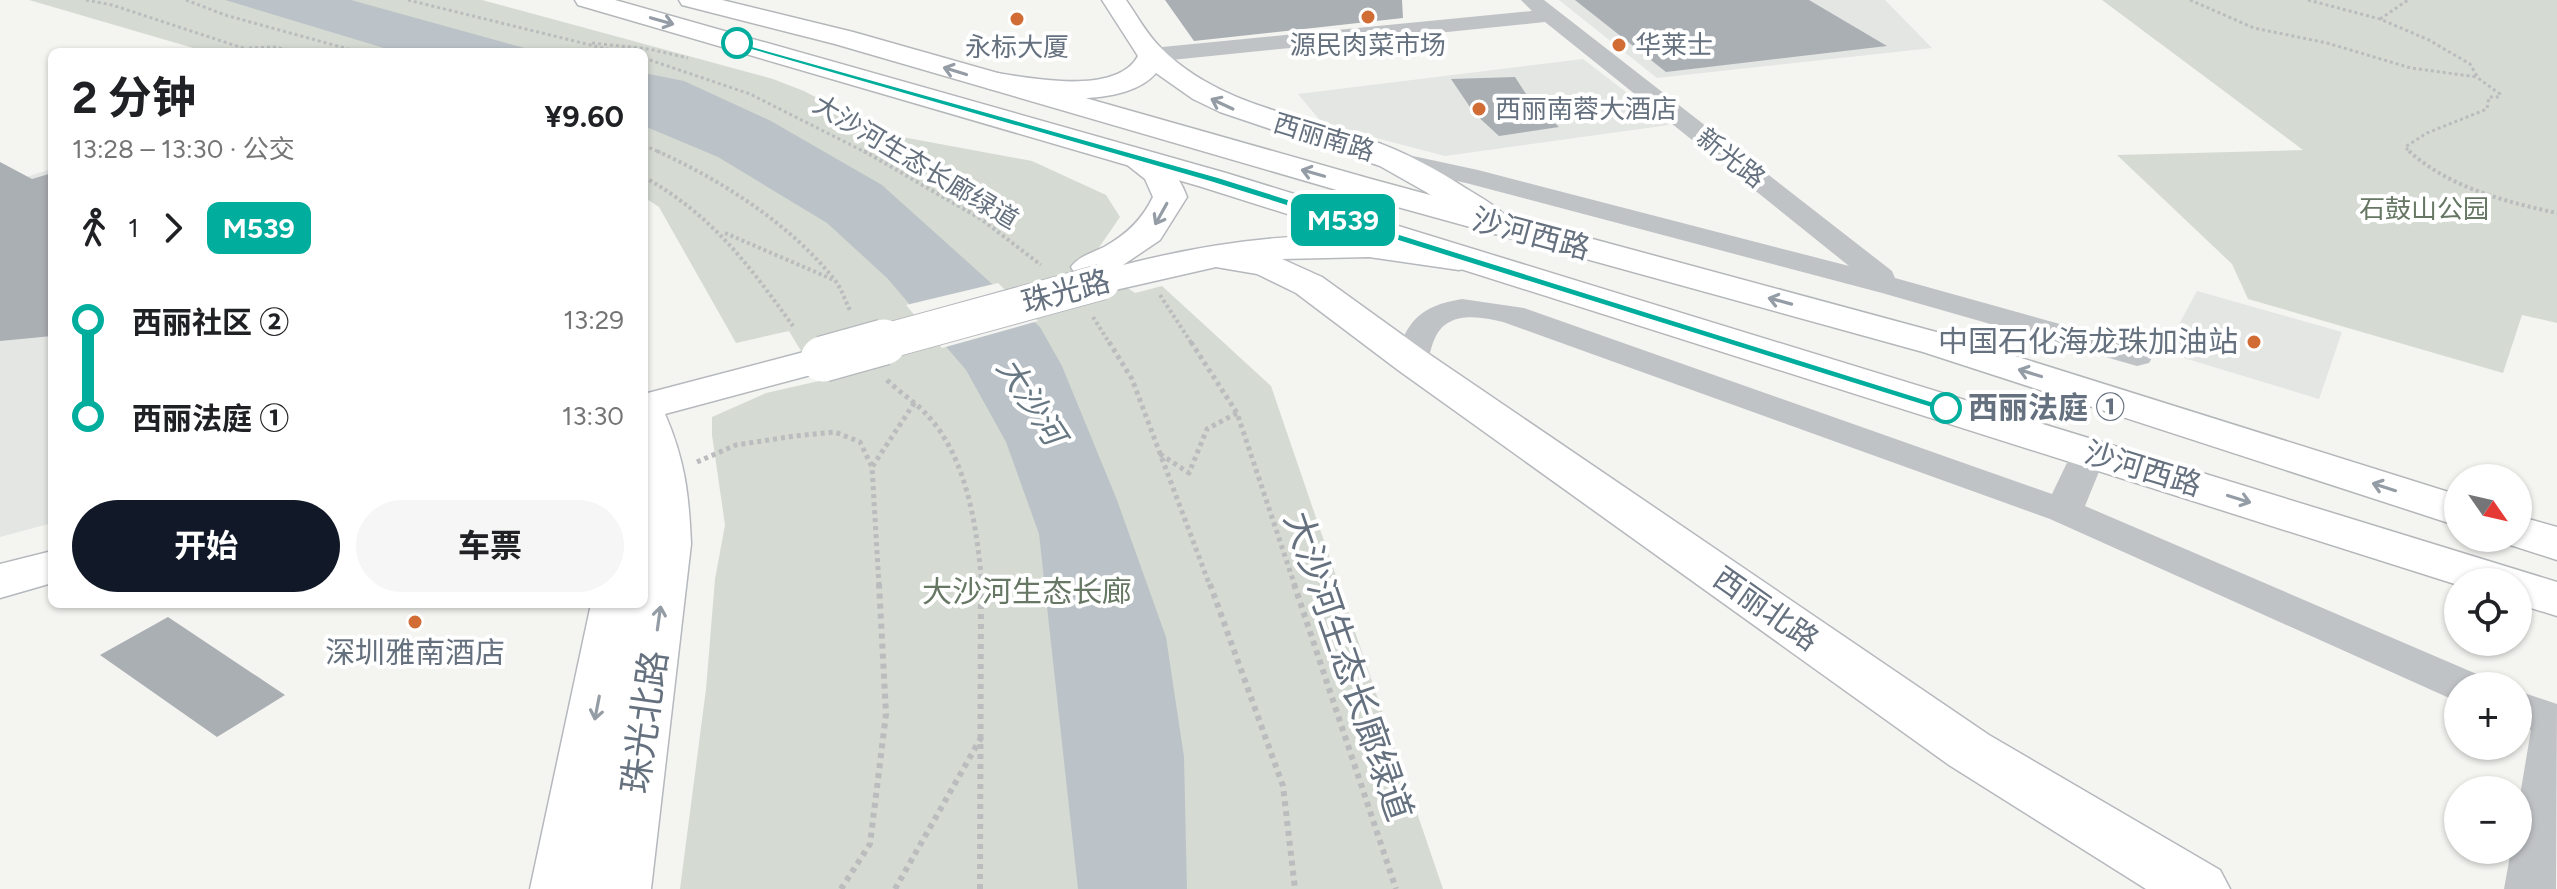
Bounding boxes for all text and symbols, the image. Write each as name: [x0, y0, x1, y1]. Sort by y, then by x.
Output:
marker: 源民肉菜市场: [1359, 8, 1377, 26]
marker: 永标大厦: [1008, 10, 1026, 28]
one-way arrow: [648, 15, 674, 30]
unlabelled marker: [722, 28, 752, 58]
place label: 源民肉菜市场: [1290, 29, 1446, 61]
place label: 华莱士: [1635, 29, 1713, 61]
place label: 永标大厦: [965, 31, 1069, 63]
marker: 华莱士: [1610, 36, 1628, 54]
one-way arrow: [942, 63, 968, 78]
text: 2 分钟: [72, 71, 196, 124]
street label: 大沙河生态长廊绿道: [807, 88, 1025, 236]
place label: 西丽南蓉大酒店: [1495, 93, 1677, 125]
one-way arrow: [1210, 96, 1234, 111]
text: ¥9.60: [544, 98, 624, 135]
marker: 西丽南蓉大酒店: [1470, 100, 1488, 118]
street label: 西丽南路: [1270, 106, 1378, 168]
street label: 新光路: [1690, 121, 1772, 195]
text: 13:28 – 13:30 · 公交: [72, 133, 295, 165]
one-way arrow: [1300, 165, 1326, 180]
park label: 石鼓山公园: [2359, 193, 2489, 225]
line badge: M539: [1287, 194, 1399, 246]
street label: 沙河西路: [1468, 200, 1594, 267]
one-way arrow: [1153, 202, 1168, 226]
text: M539: [1307, 203, 1379, 237]
icon: walk: [72, 206, 116, 250]
icon: forward: [151, 206, 195, 250]
text: M539: [223, 211, 295, 245]
text: 1: [128, 212, 139, 244]
street label: 珠光路: [1018, 262, 1114, 321]
one-way arrow: [1768, 292, 1794, 307]
text: 西丽社区 ②: [132, 304, 289, 341]
text: 13:29: [563, 304, 624, 336]
place label: 中国石化海龙珠加油站: [1938, 323, 2238, 360]
marker: 中国石化海龙珠加油站: [2245, 333, 2263, 351]
water label: 大沙河: [989, 350, 1076, 457]
one-way arrow: [2017, 365, 2043, 380]
place label: 西丽法庭 ①: [1968, 389, 2125, 426]
marker: 西丽法庭 ①: [1931, 393, 1961, 423]
text: 西丽法庭 ①: [132, 400, 289, 437]
text: 13:30: [562, 400, 624, 432]
street label: 沙河西路: [2080, 433, 2206, 504]
north arrow: [2444, 464, 2532, 552]
map controls: [2444, 464, 2532, 864]
one-way arrow: [2372, 479, 2397, 493]
one-way arrow: [2225, 492, 2251, 507]
button: 开始: [72, 500, 340, 592]
button: 车票: [356, 500, 624, 592]
street label: 大沙河生态长廊绿道: [1275, 506, 1422, 826]
street label: 西丽北路: [1707, 559, 1826, 658]
button: locate: [2444, 568, 2532, 656]
park label: 大沙河生态长廊: [922, 573, 1132, 610]
one-way arrow: [652, 606, 667, 631]
marker: 深圳雅南酒店: [406, 613, 424, 631]
place label: 深圳雅南酒店: [325, 634, 505, 671]
street label: 珠光北路: [613, 648, 676, 796]
button: +: [2444, 672, 2532, 760]
one-way arrow: [588, 695, 603, 720]
button: −: [2444, 776, 2532, 864]

